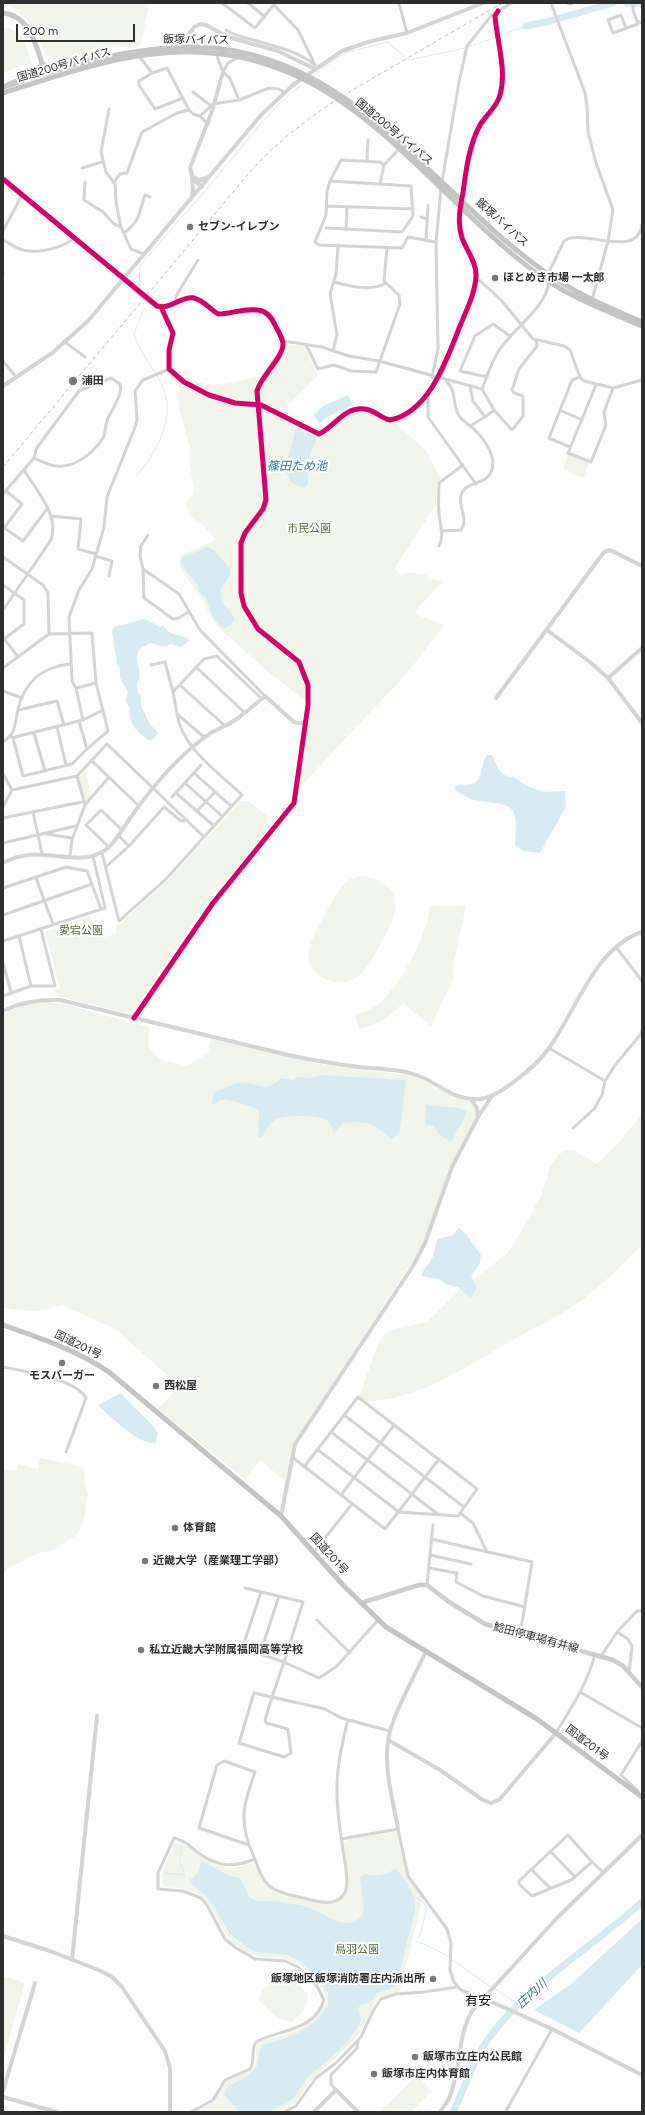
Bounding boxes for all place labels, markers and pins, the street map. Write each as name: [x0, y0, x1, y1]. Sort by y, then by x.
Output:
place label: セブン-イレブン: [198, 220, 279, 234]
marker: セブン-イレブン: [185, 222, 195, 232]
place label: ほとめき市場 一太郎: [503, 271, 605, 285]
marker: ほとめき市場 一太郎: [490, 273, 500, 283]
place label: 浦田: [82, 374, 104, 388]
marker: 浦田: [67, 375, 79, 387]
marker: モスバーガー: [57, 1358, 67, 1368]
place label: モスバーガー: [29, 1369, 95, 1383]
place label: 西松屋: [164, 1379, 197, 1393]
marker: 西松屋: [151, 1381, 161, 1391]
place label: 体育館: [183, 1521, 216, 1535]
marker: 体育館: [170, 1523, 180, 1533]
place label: 近畿大学（産業理工学部）: [153, 1554, 285, 1568]
marker: 近畿大学（産業理工学部）: [140, 1556, 150, 1566]
place label: 私立近畿大学附属福岡高等学校: [149, 1643, 303, 1657]
marker: 私立近畿大学附属福岡高等学校: [136, 1645, 146, 1655]
place label: 飯塚地区飯塚消防署庄内派出所: [271, 1972, 425, 1986]
marker: 飯塚地区飯塚消防署庄内派出所: [428, 1974, 438, 1984]
place label: 飯塚市立庄内公民館: [423, 2050, 522, 2064]
marker: 飯塚市立庄内公民館: [410, 2052, 420, 2062]
place label: 飯塚市庄内体育館: [382, 2067, 470, 2081]
marker: 飯塚市庄内体育館: [369, 2069, 379, 2079]

